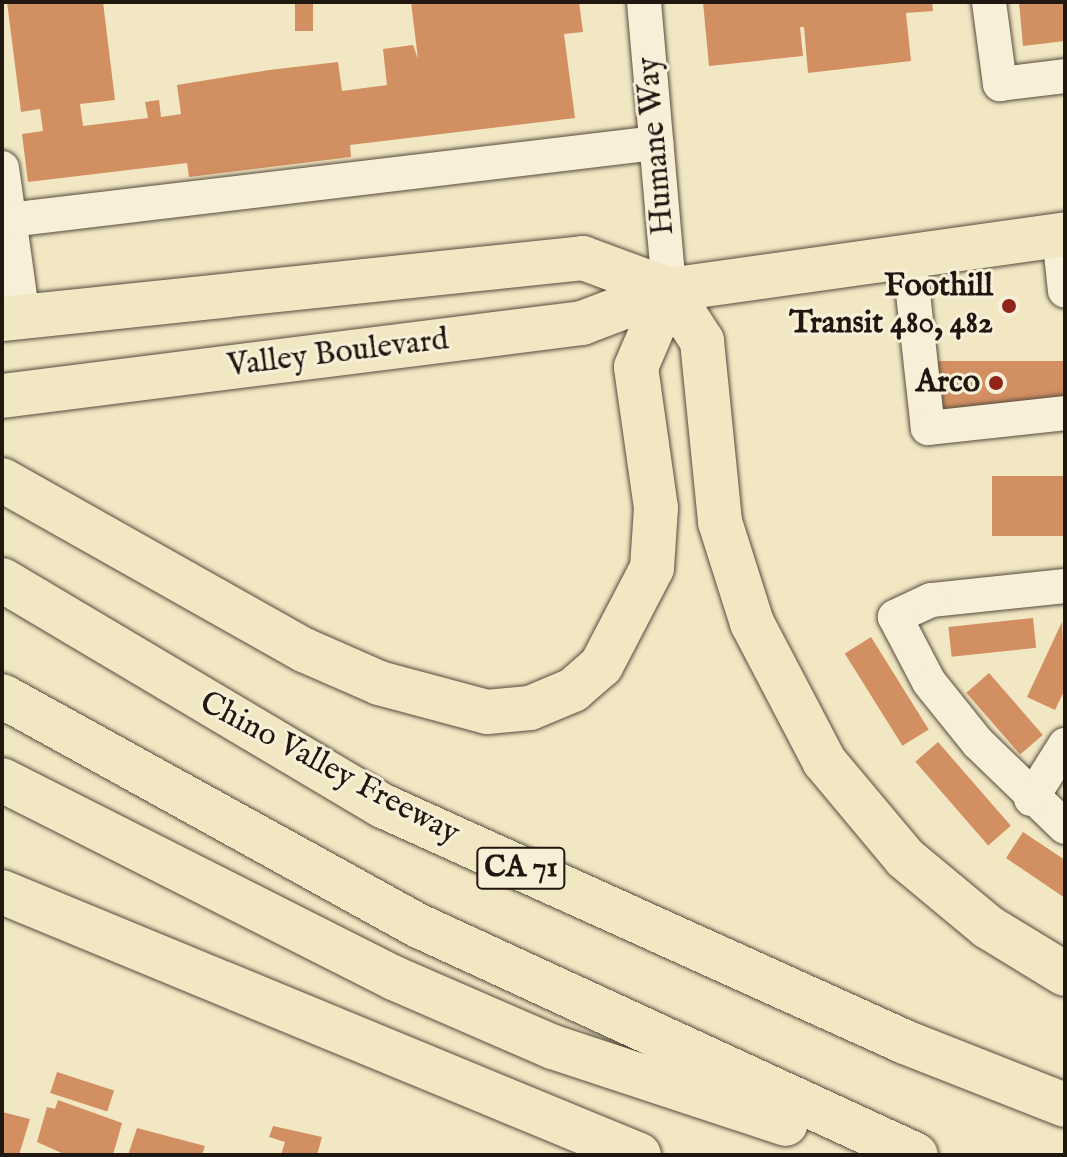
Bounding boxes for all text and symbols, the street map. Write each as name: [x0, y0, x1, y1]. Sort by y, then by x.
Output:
street label: Humane Way: [630, 55, 684, 237]
place label: Foothill Transit 480, 482: [789, 269, 993, 344]
marker: Foothill Transit 480, 482: [1000, 297, 1018, 315]
street label: Valley Boulevard: [225, 321, 451, 387]
place label: Arco: [916, 364, 980, 402]
marker: Arco: [987, 374, 1005, 392]
street label: Chino Valley Freeway: [193, 684, 465, 854]
road number: CA 71: [475, 842, 567, 894]

